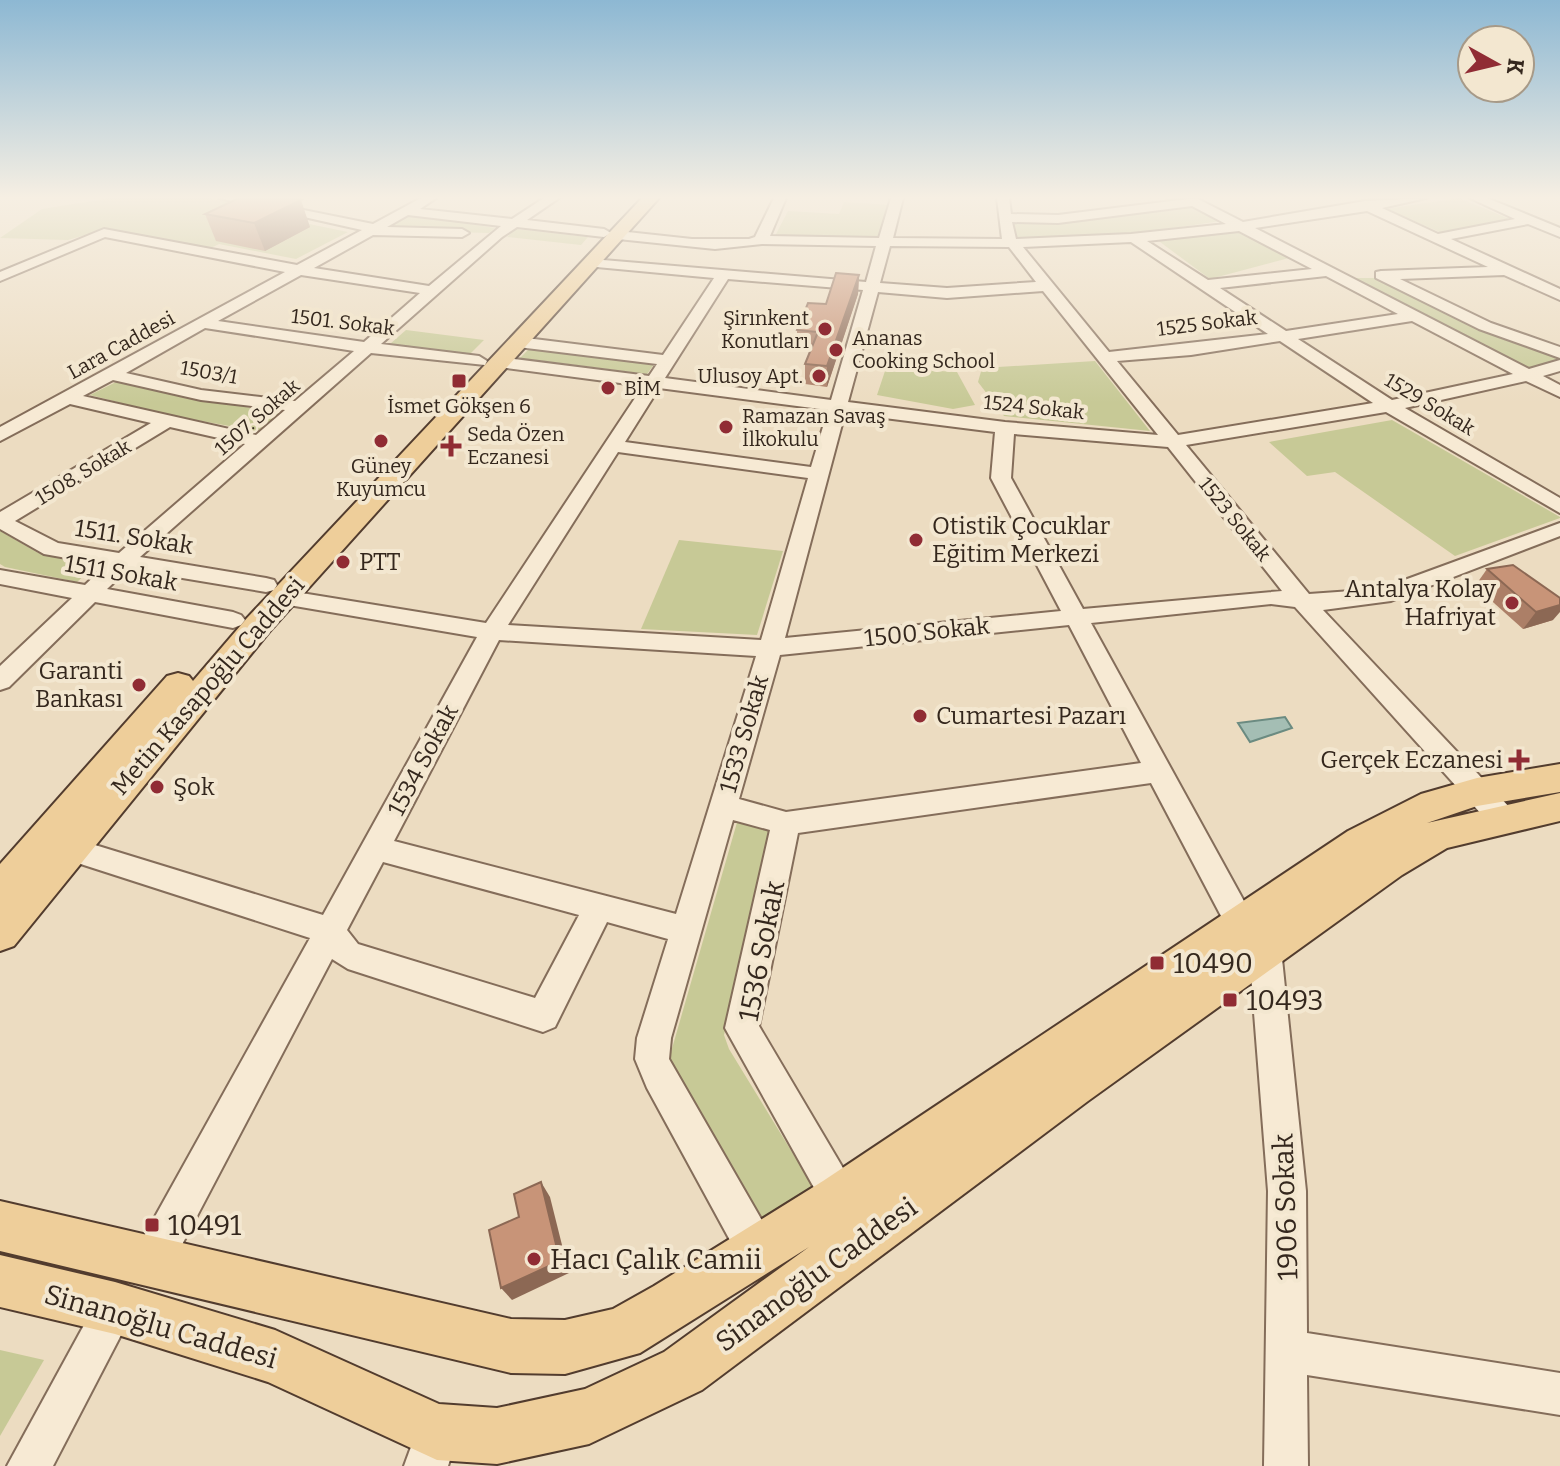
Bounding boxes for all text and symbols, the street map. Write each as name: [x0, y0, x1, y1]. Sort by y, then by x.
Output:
north arrow: [1456, 24, 1536, 104]
text: K: [1501, 57, 1530, 77]
street label: 1501. Sokak: [290, 304, 397, 340]
street label: 1525 Sokak: [1156, 305, 1259, 341]
street label: Lara Caddesi: [63, 306, 179, 384]
place label: Şirınkent Konutları: [721, 306, 809, 353]
marker: Şirınkent Konutları: [816, 320, 834, 338]
place label: Ananas Cooking School: [852, 326, 995, 373]
marker: Ananas Cooking School: [827, 341, 845, 359]
street label: 1503/1: [179, 355, 239, 389]
place label: Ulusoy Apt.: [697, 364, 803, 388]
marker: Ulusoy Apt.: [810, 367, 828, 385]
street label: 1529 Sokak: [1380, 368, 1480, 441]
marker: İsmet Gökşen 6: [450, 372, 468, 390]
street label: 1507. Sokak: [210, 373, 305, 460]
place label: BİM: [624, 376, 661, 400]
marker: BİM: [599, 379, 617, 397]
street label: 1524 Sokak: [982, 390, 1086, 424]
place label: İsmet Gökşen 6: [387, 394, 531, 418]
place label: Ramazan Savaş İlkokulu: [742, 404, 886, 451]
marker: Ramazan Savaş İlkokulu: [717, 418, 735, 436]
place label: Seda Özen Eczanesi: [467, 422, 565, 469]
marker: Güney Kuyumcu: [372, 432, 390, 450]
street label: 1508. Sokak: [31, 434, 136, 510]
marker: Seda Özen Eczanesi: [442, 437, 460, 455]
place label: Güney Kuyumcu: [336, 454, 426, 501]
street label: 1523 Sokak: [1194, 472, 1277, 566]
place label: Otistik Çocuklar Eğitim Merkezi: [932, 512, 1111, 568]
street label: 1511. Sokak: [73, 514, 195, 560]
marker: Otistik Çocuklar Eğitim Merkezi: [907, 531, 925, 549]
place label: PTT: [359, 548, 401, 576]
street label: 1511 Sokak: [62, 549, 180, 597]
marker: PTT: [334, 553, 352, 571]
street label: Metin Kasapoğlu Caddesi: [106, 571, 310, 801]
place label: Antalya Kolay Hafriyat: [1345, 575, 1496, 631]
marker: Antalya Kolay Hafriyat: [1503, 594, 1521, 612]
street label: 1500 Sokak: [863, 611, 991, 652]
place label: Garanti Bankası: [35, 657, 123, 713]
street label: 1533 Sokak: [714, 671, 774, 796]
marker: Garanti Bankası: [130, 676, 148, 694]
street label: 1534 Sokak: [382, 699, 464, 820]
place label: Cumartesi Pazarı: [936, 702, 1126, 730]
marker: Cumartesi Pazarı: [911, 707, 929, 725]
place label: Gerçek Eczanesi: [1320, 746, 1503, 774]
marker: Gerçek Eczanesi: [1510, 751, 1528, 769]
place label: Şok: [173, 773, 215, 801]
marker: Şok: [148, 778, 166, 796]
street label: 1536 Sokak: [732, 878, 791, 1024]
place label: 10490: [1173, 947, 1253, 980]
marker: 10490: [1148, 954, 1166, 972]
place label: 10493: [1246, 984, 1323, 1017]
marker: 10493: [1221, 991, 1239, 1009]
street label: 1906 Sokak: [1266, 1133, 1305, 1281]
street label: Si̇nanoğlu Caddesi: [709, 1190, 923, 1358]
place label: 10491: [168, 1209, 242, 1242]
marker: 10491: [143, 1216, 161, 1234]
place label: Hacı Çalık Camii: [550, 1243, 762, 1276]
marker: Hacı Çalık Camii: [525, 1250, 543, 1268]
street label: Si̇nanoğlu Caddesi: [41, 1277, 281, 1375]

